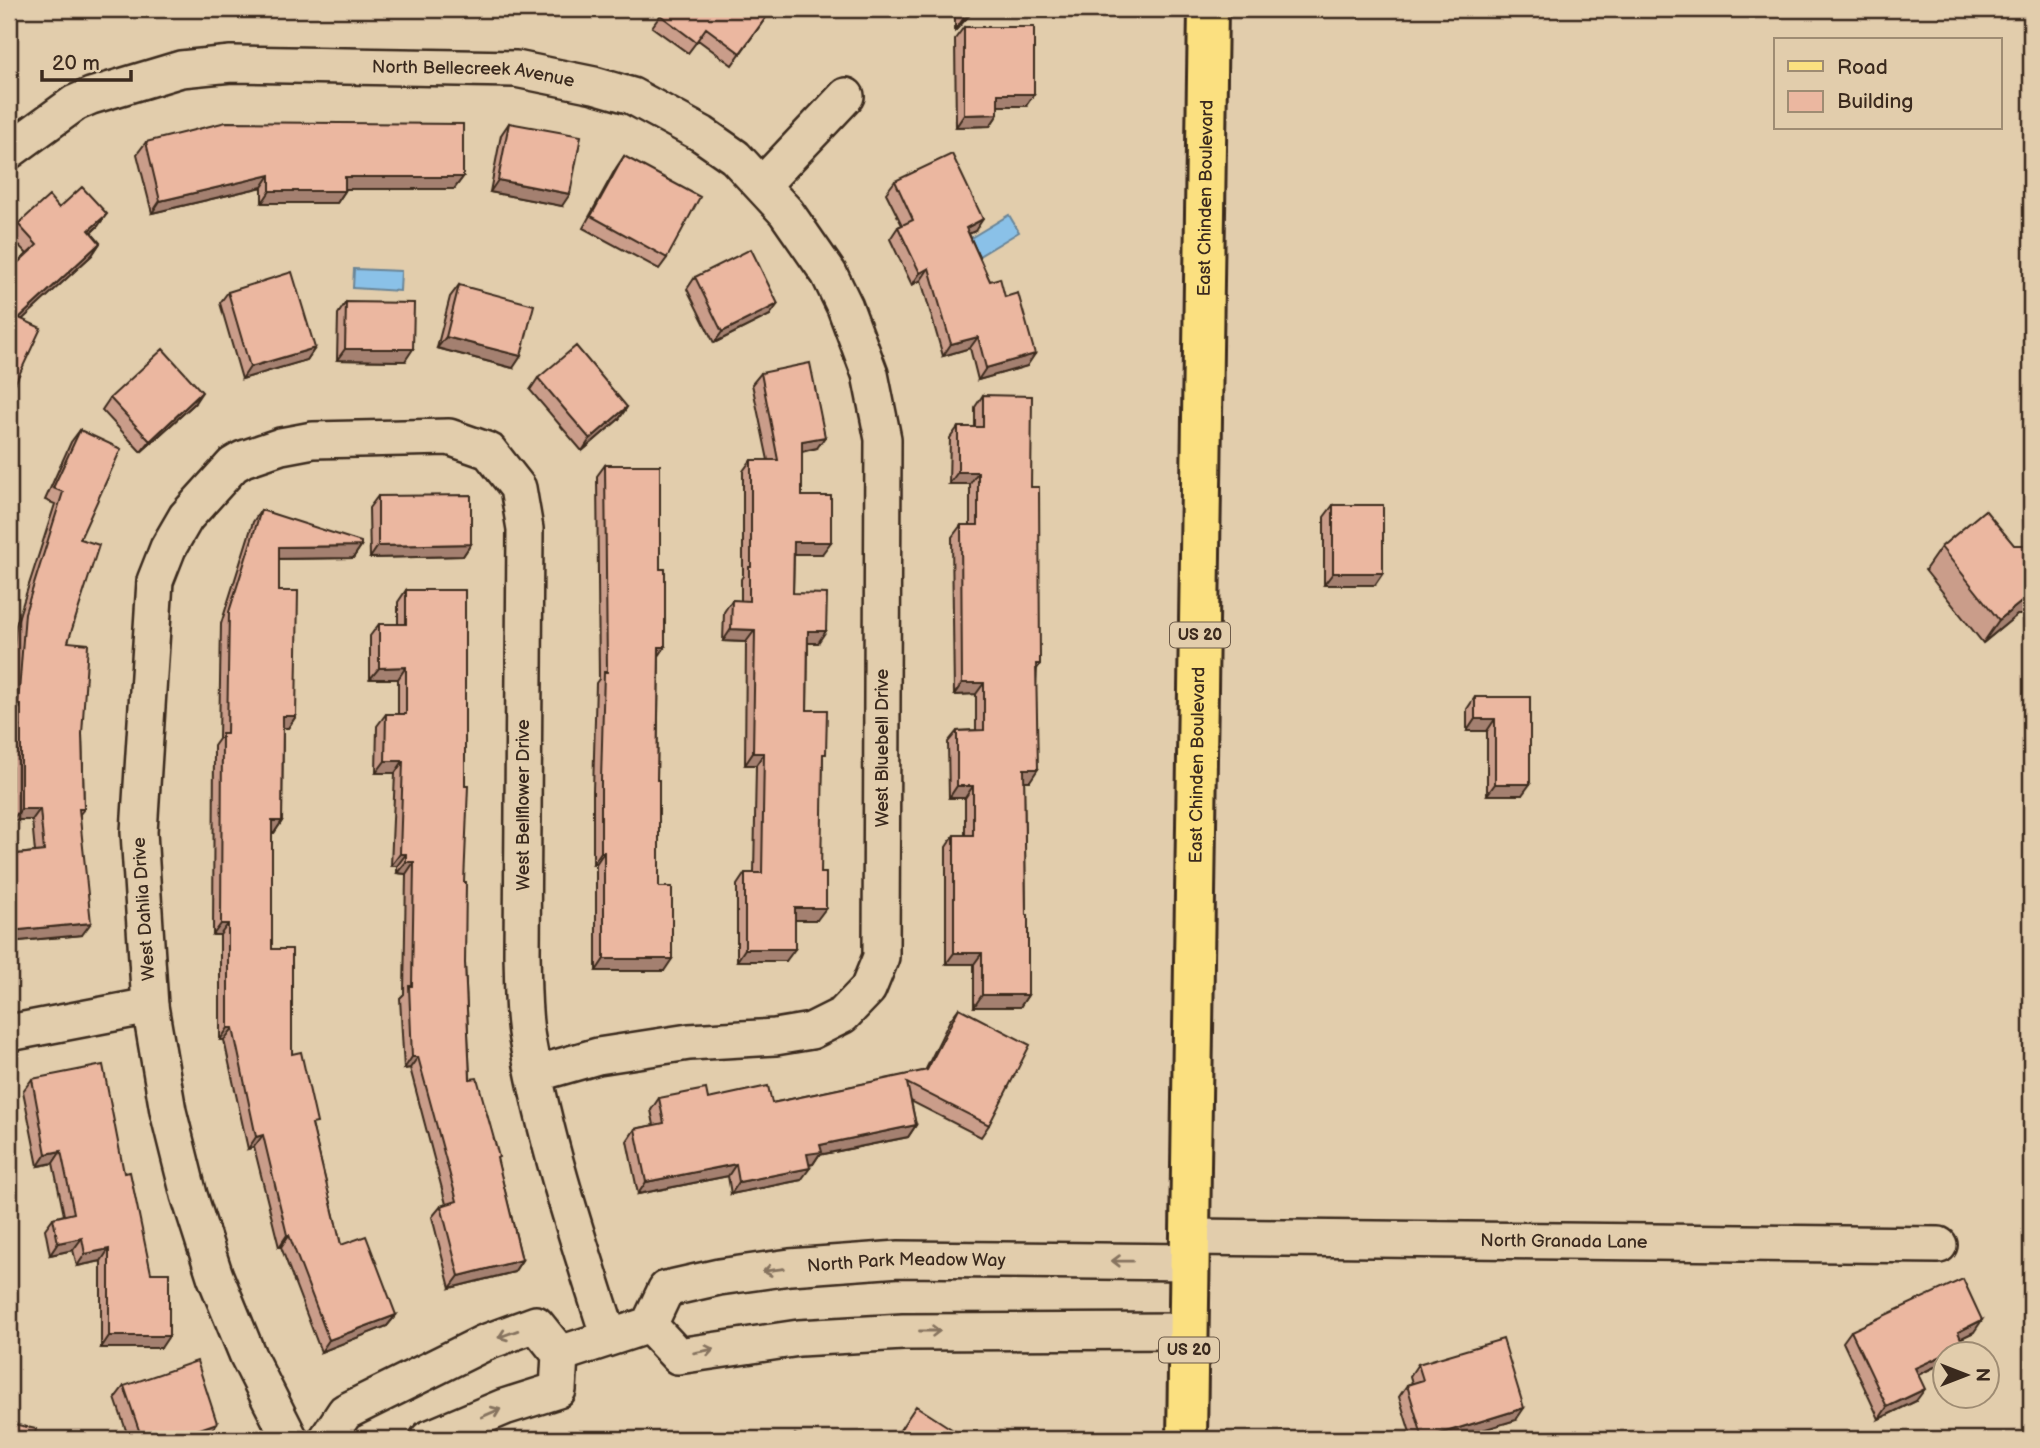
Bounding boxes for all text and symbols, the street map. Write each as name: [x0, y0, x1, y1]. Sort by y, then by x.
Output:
scale bar: [42, 38, 131, 82]
legend: [1774, 38, 2002, 130]
text: 20 m: [52, 51, 100, 76]
text: Road: [1837, 55, 1888, 80]
street label: North Bellecreek Avenue: [372, 56, 577, 91]
text: Building: [1837, 89, 1913, 114]
street label: East Chinden Boulevard: [1193, 100, 1217, 297]
road number: US 20: [1170, 622, 1230, 648]
street label: East Chinden Boulevard: [1185, 667, 1209, 864]
street label: West Bluebell Drive: [872, 668, 893, 827]
street label: West Bellflower Drive: [513, 719, 534, 891]
street label: West Dahlia Drive: [128, 836, 159, 982]
street label: North Granada Lane: [1480, 1230, 1648, 1252]
street label: North Park Meadow Way: [806, 1248, 1007, 1276]
one-way arrow: [1111, 1254, 1134, 1267]
one-way arrow: [762, 1263, 785, 1276]
one-way arrow: [918, 1325, 941, 1338]
one-way arrow: [498, 1329, 520, 1341]
road number: US 20: [1159, 1338, 1219, 1362]
north arrow: [1932, 1340, 2002, 1410]
one-way arrow: [692, 1344, 715, 1358]
text: N: [1970, 1368, 1993, 1382]
one-way arrow: [480, 1405, 501, 1418]

